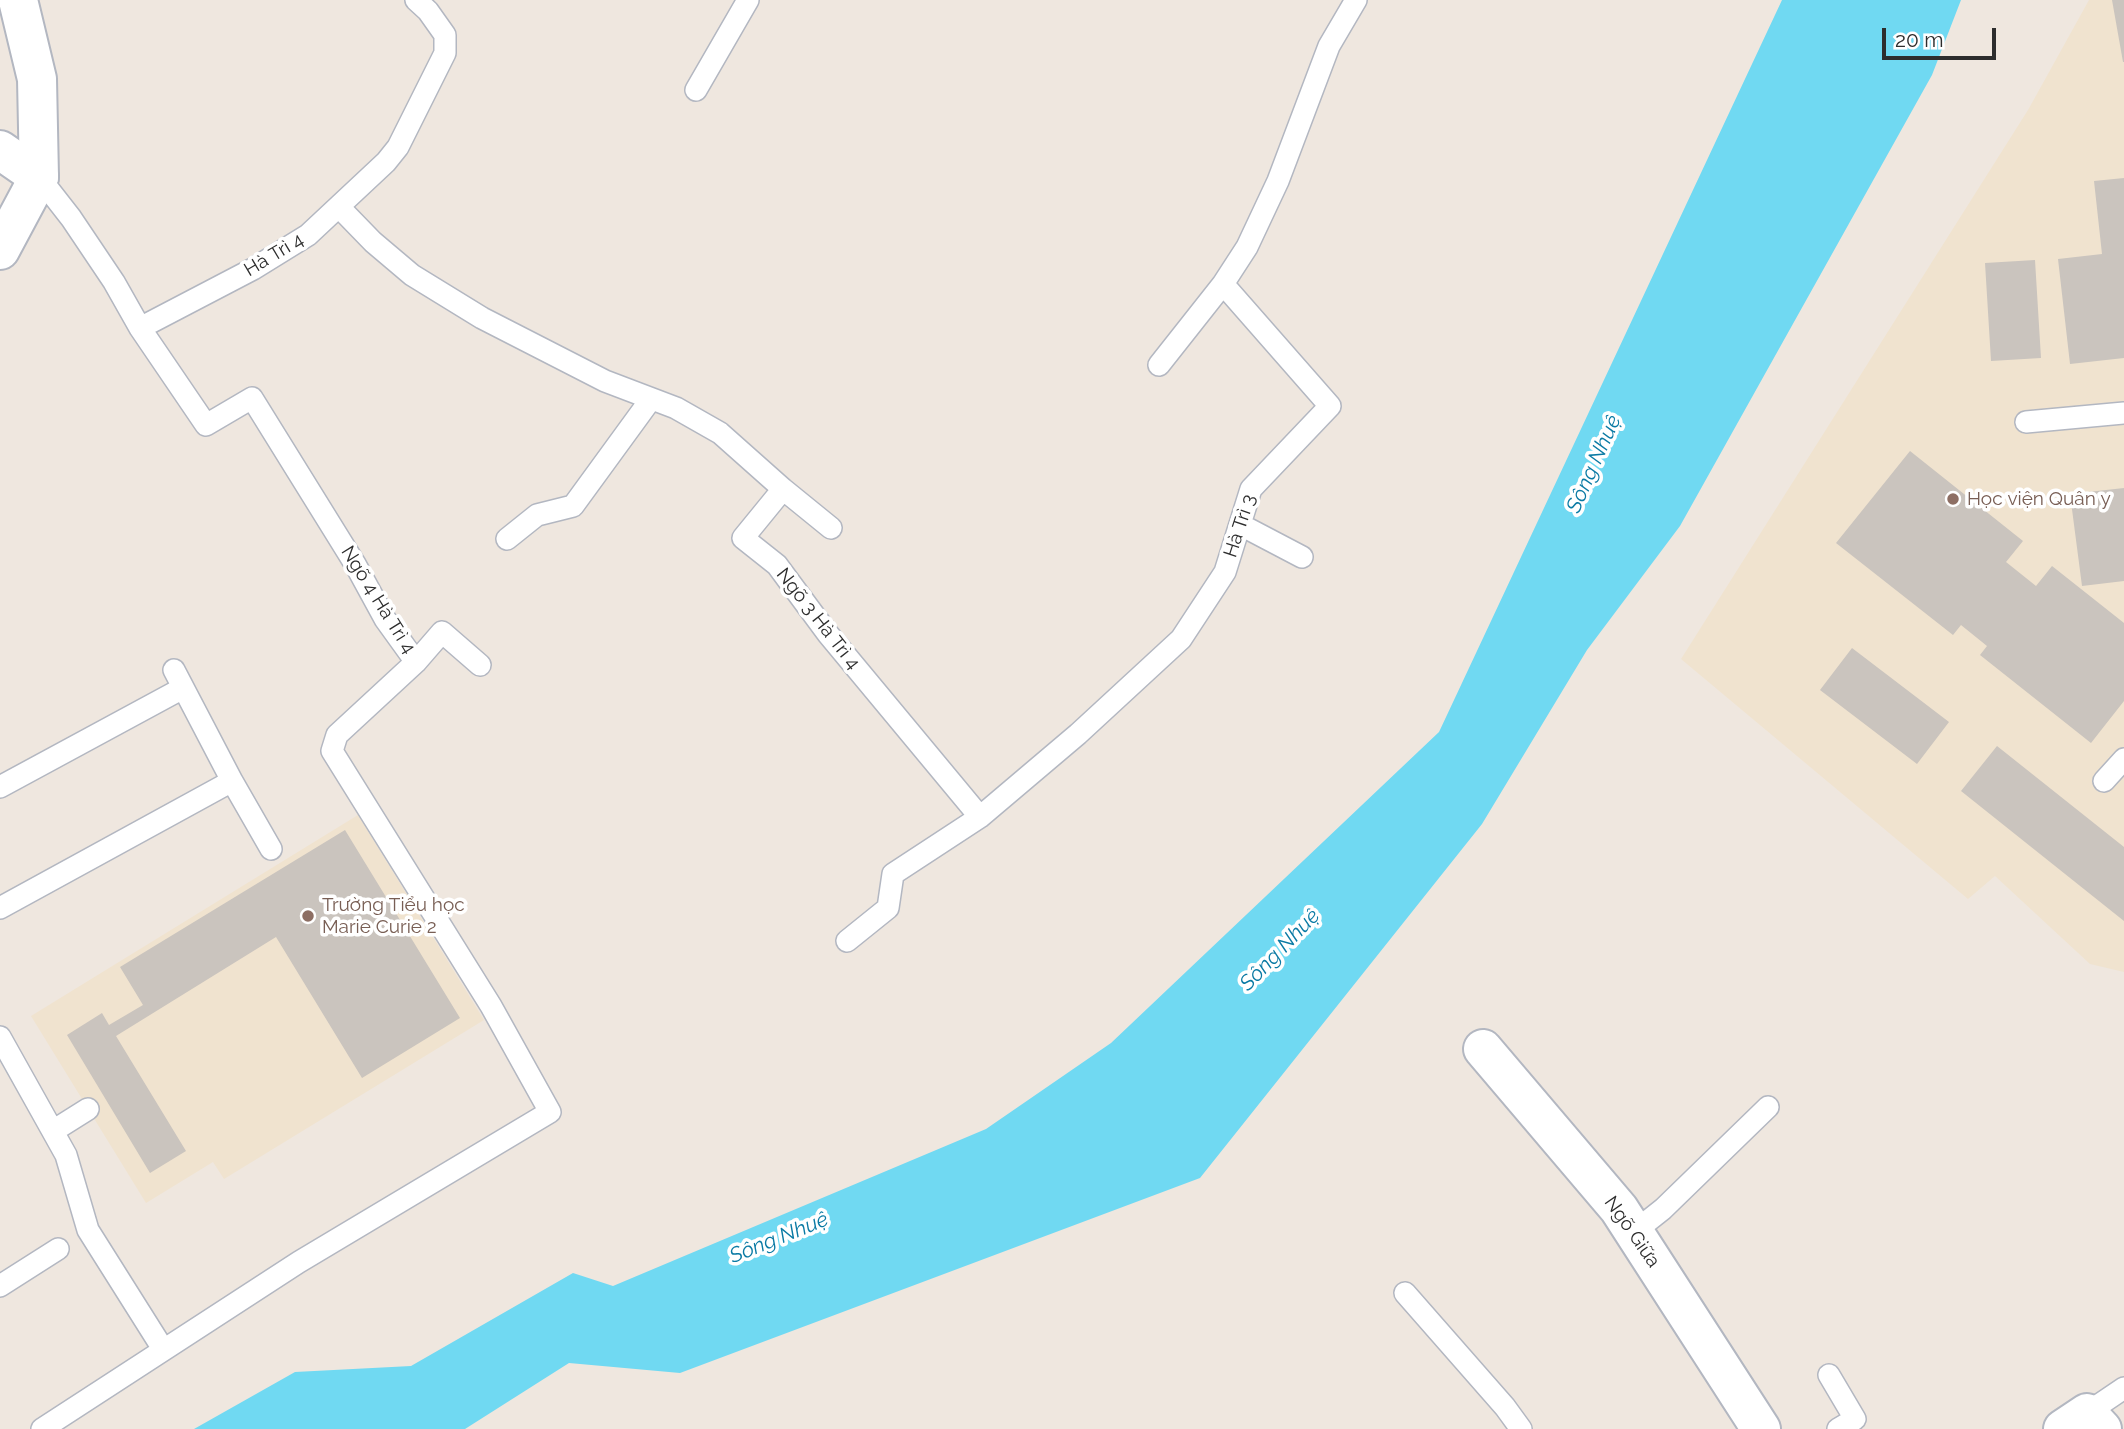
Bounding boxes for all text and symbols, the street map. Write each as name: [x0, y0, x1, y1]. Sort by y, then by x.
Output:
scale bar: [1886, 14, 2000, 58]
text: 20 m: [1895, 27, 1943, 52]
street label: Hà Trì 4: [240, 228, 308, 282]
water label: Sông Nhuệ: [1561, 411, 1627, 517]
place label: Học viện Quân y: [1967, 488, 2111, 510]
marker: Học viện Quân y: [1945, 491, 1961, 507]
street label: Hà Trì 3: [1219, 492, 1261, 560]
street label: Ngõ 4 Hà Trì 4: [336, 542, 420, 658]
street label: Ngõ 3 Hà Trì 4: [771, 564, 865, 674]
place label: Trường Tiểu học Marie Curie 2: [322, 894, 465, 938]
water label: Sông Nhuệ: [1235, 904, 1325, 996]
marker: Trường Tiểu học Marie Curie 2: [300, 908, 316, 924]
street label: Ngõ Giữa: [1599, 1192, 1665, 1272]
water label: Sông Nhuệ: [726, 1207, 832, 1269]

